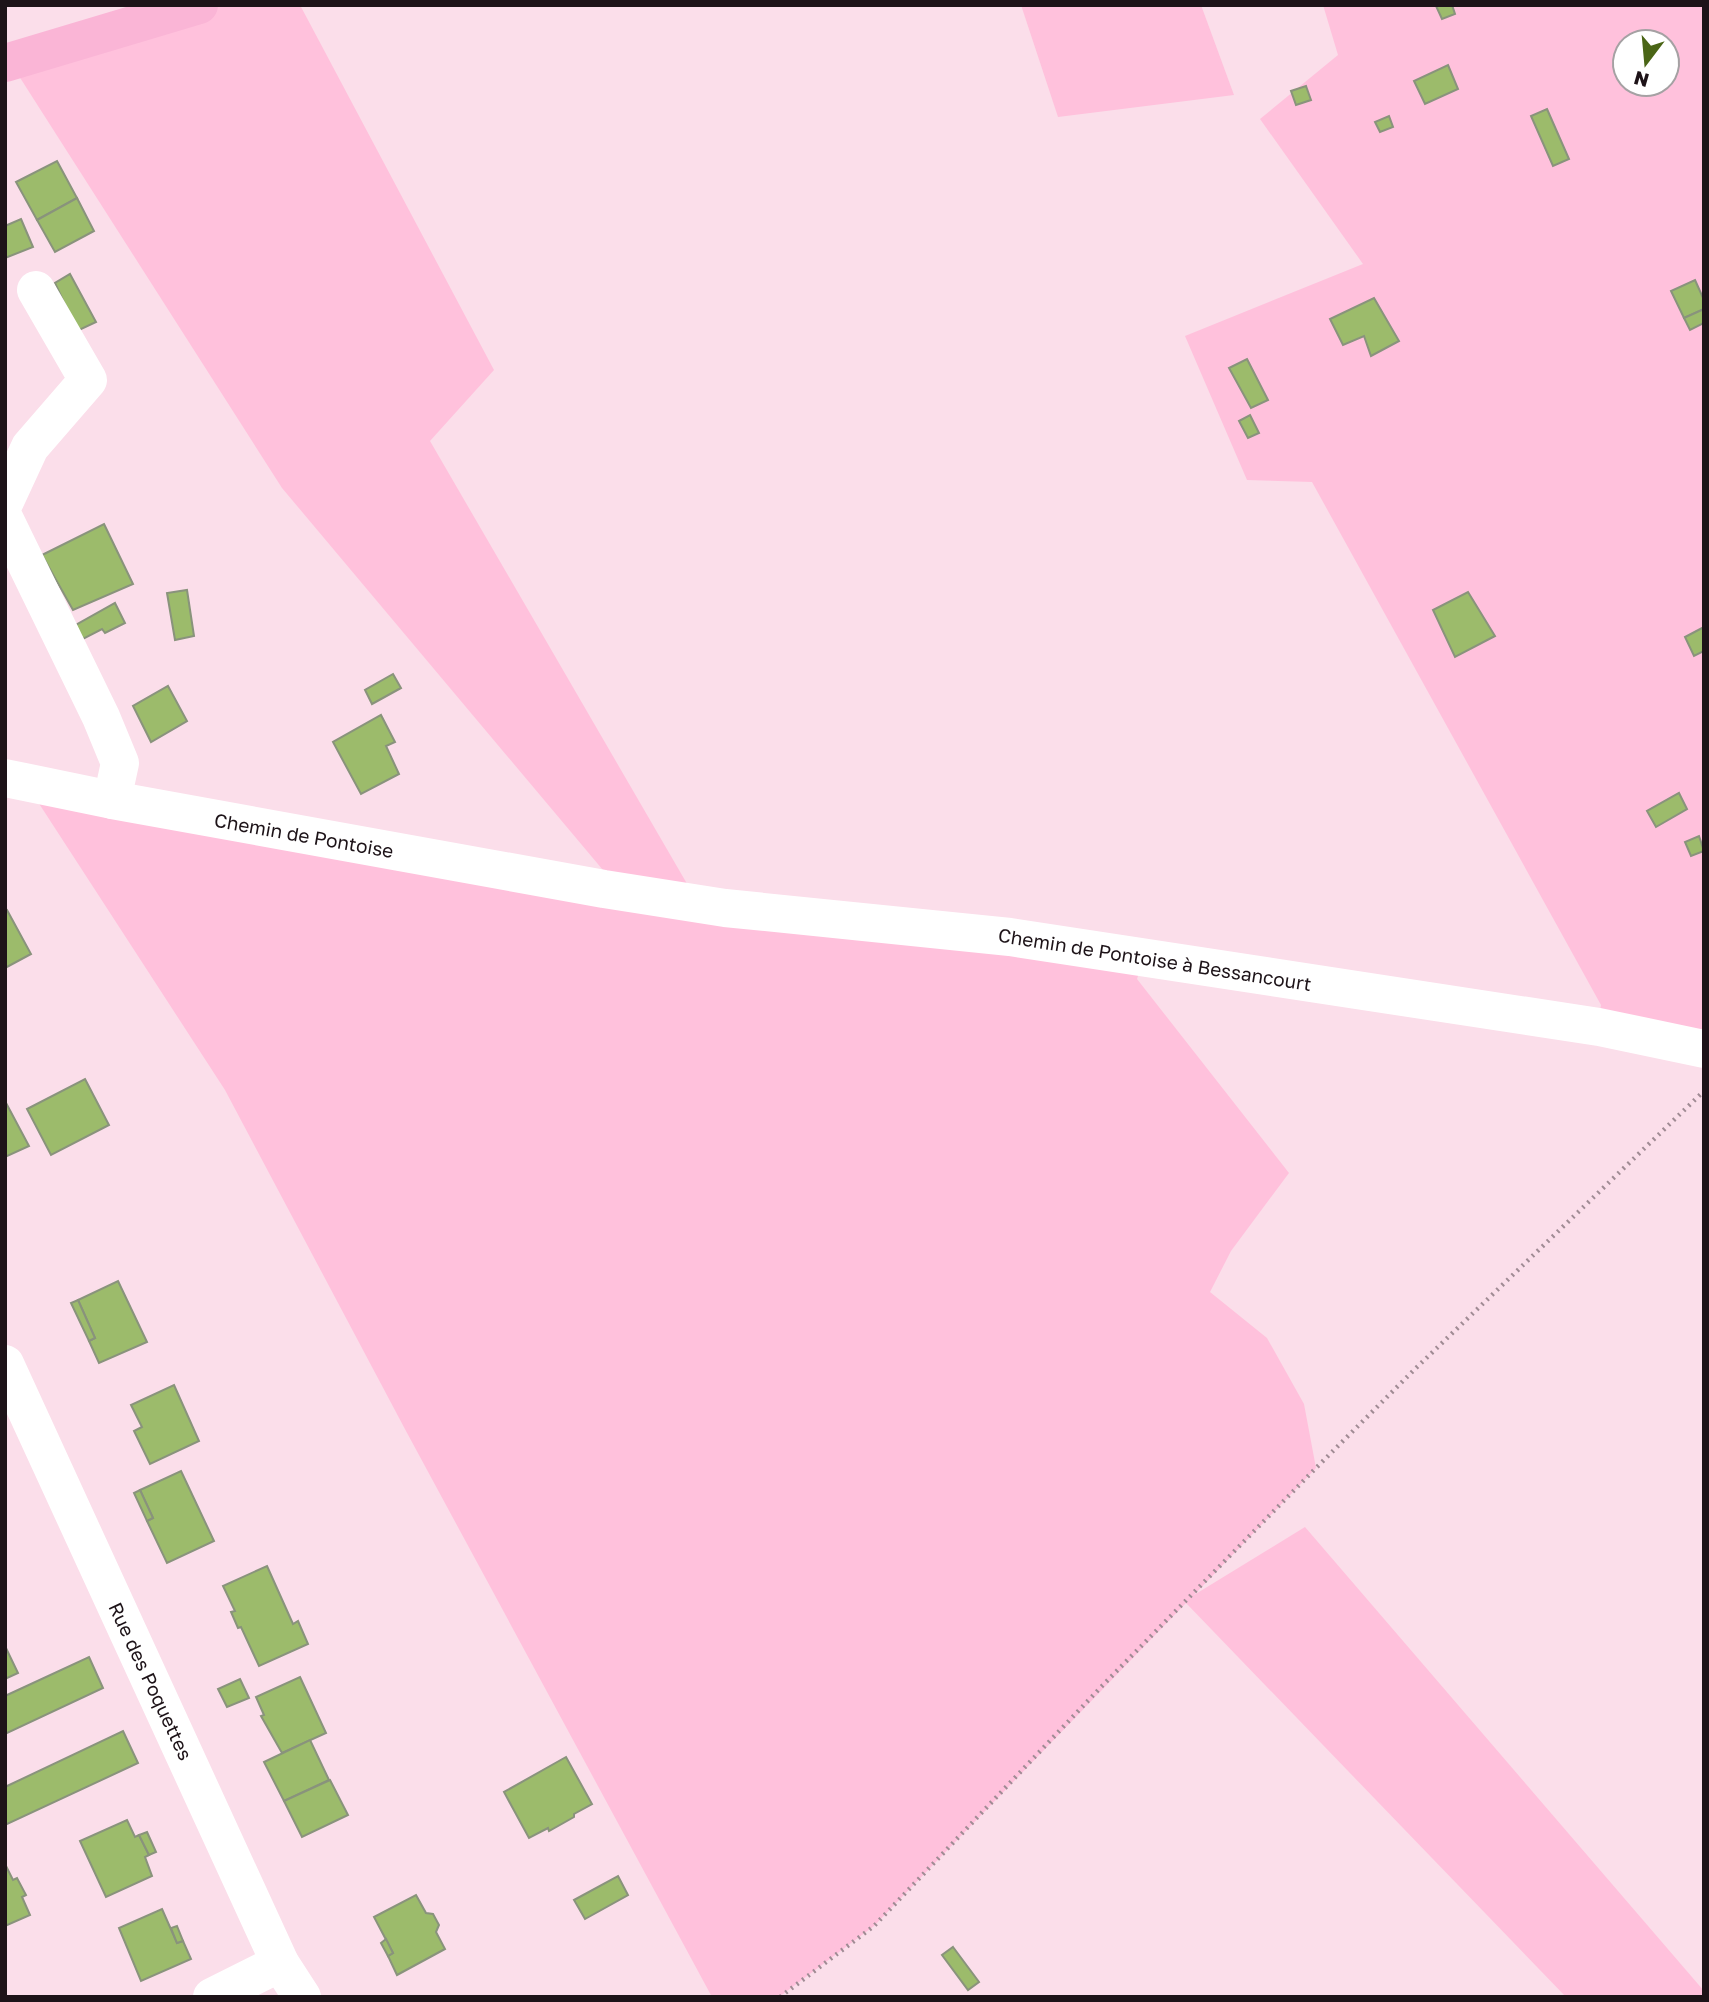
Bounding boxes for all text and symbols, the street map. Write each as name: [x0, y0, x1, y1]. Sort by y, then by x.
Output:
north arrow: [1611, 28, 1681, 98]
text: N: [1631, 67, 1651, 93]
street label: Chemin de Pontoise: [213, 808, 395, 862]
street label: Chemin de Pontoise à Bessancourt: [997, 923, 1313, 995]
street label: Rue des Poquettes: [104, 1599, 198, 1763]

